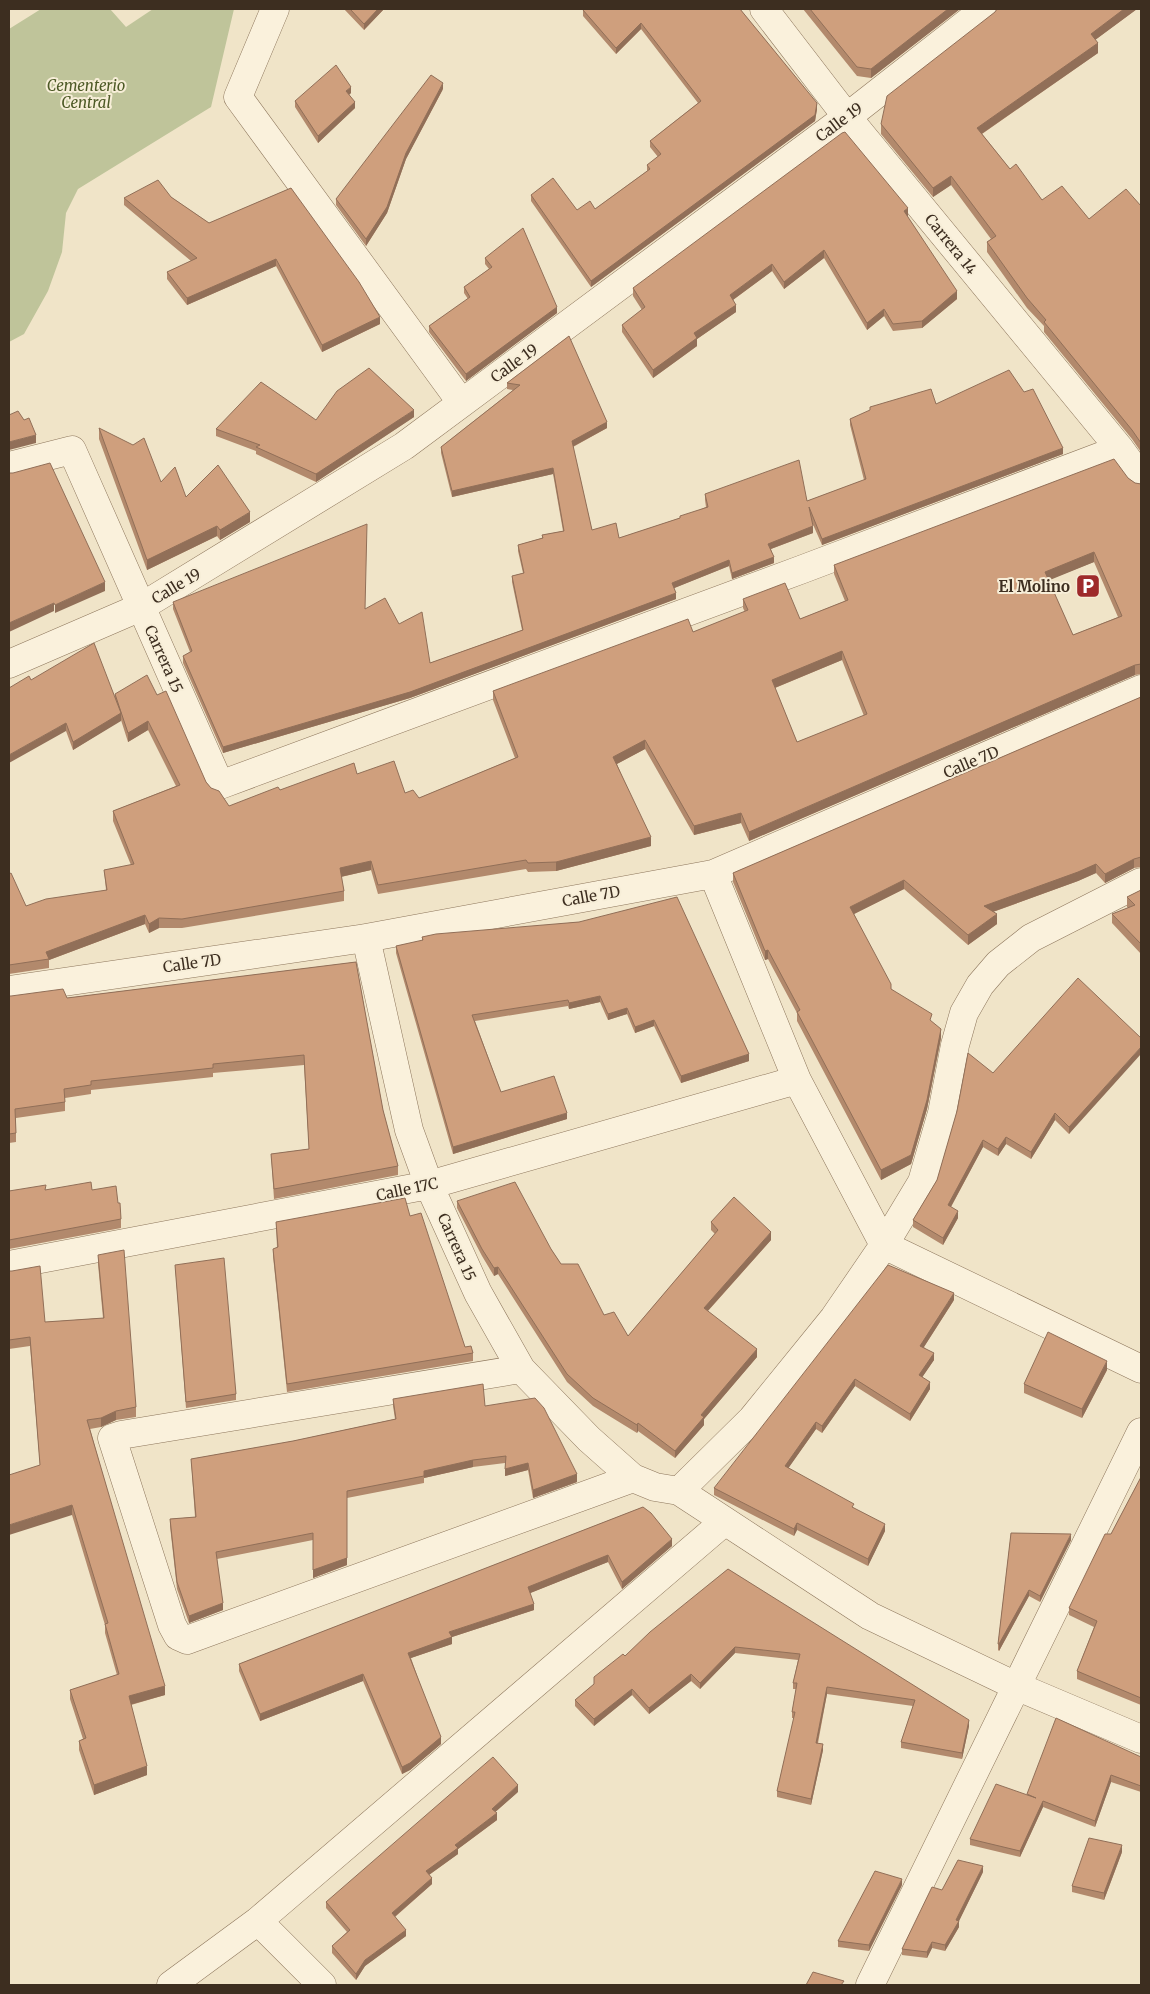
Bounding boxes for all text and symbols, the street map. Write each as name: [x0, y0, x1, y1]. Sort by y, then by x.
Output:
park label: Cementerio Central: [47, 76, 125, 112]
street label: Calle 19: [812, 98, 866, 146]
street label: Carrera 14: [921, 210, 981, 278]
street label: Calle 19: [487, 339, 541, 387]
street label: Calle 19: [148, 564, 204, 608]
parking icon: El Molino: [1075, 573, 1101, 599]
place label: El Molino: [999, 577, 1070, 596]
street label: Carrera 15: [141, 622, 187, 696]
street label: Calle 7D: [940, 742, 1002, 782]
street label: Calle 7D: [561, 882, 621, 910]
street label: Calle 7D: [162, 950, 222, 976]
street label: Calle 17C: [374, 1173, 440, 1205]
street label: Carrera 15: [434, 1210, 480, 1284]

